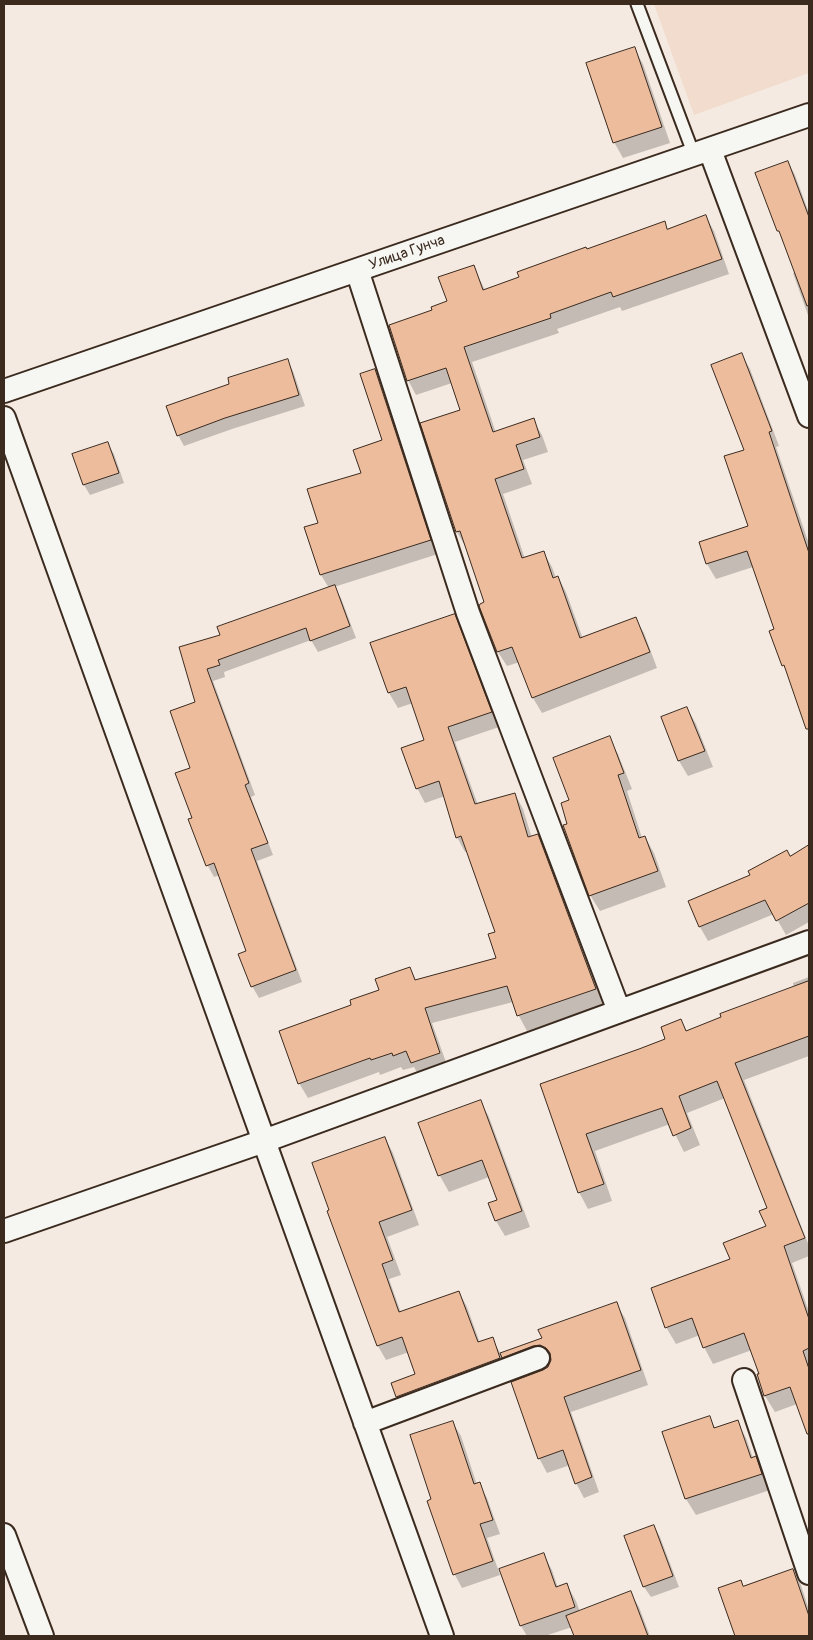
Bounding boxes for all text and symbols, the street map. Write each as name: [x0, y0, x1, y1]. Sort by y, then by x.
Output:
street label: Улица Гунча: [367, 232, 447, 274]

